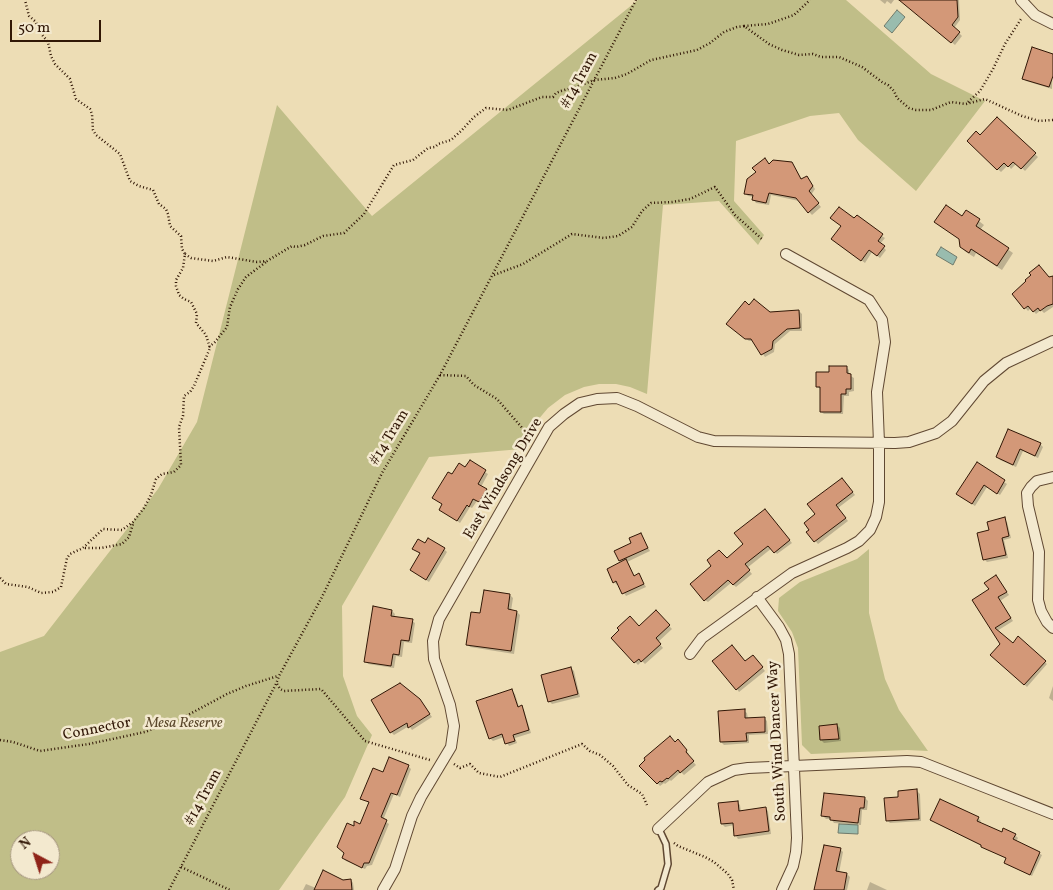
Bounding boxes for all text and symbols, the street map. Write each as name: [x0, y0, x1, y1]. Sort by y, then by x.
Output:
scale bar: [12, 10, 104, 42]
text: 50 m: [18, 18, 50, 39]
street label: #14 Tram: [558, 49, 602, 113]
street label: #14 Tram: [366, 407, 414, 469]
street label: East Windsong Drive: [461, 415, 547, 543]
street label: South Wind Dancer Way: [765, 660, 791, 822]
street label: Connector: [61, 715, 133, 745]
park label: Mesa Reserve: [145, 715, 223, 733]
street label: #14 Tram: [182, 766, 226, 830]
north arrow: [10, 830, 60, 880]
text: N: [16, 833, 36, 854]

